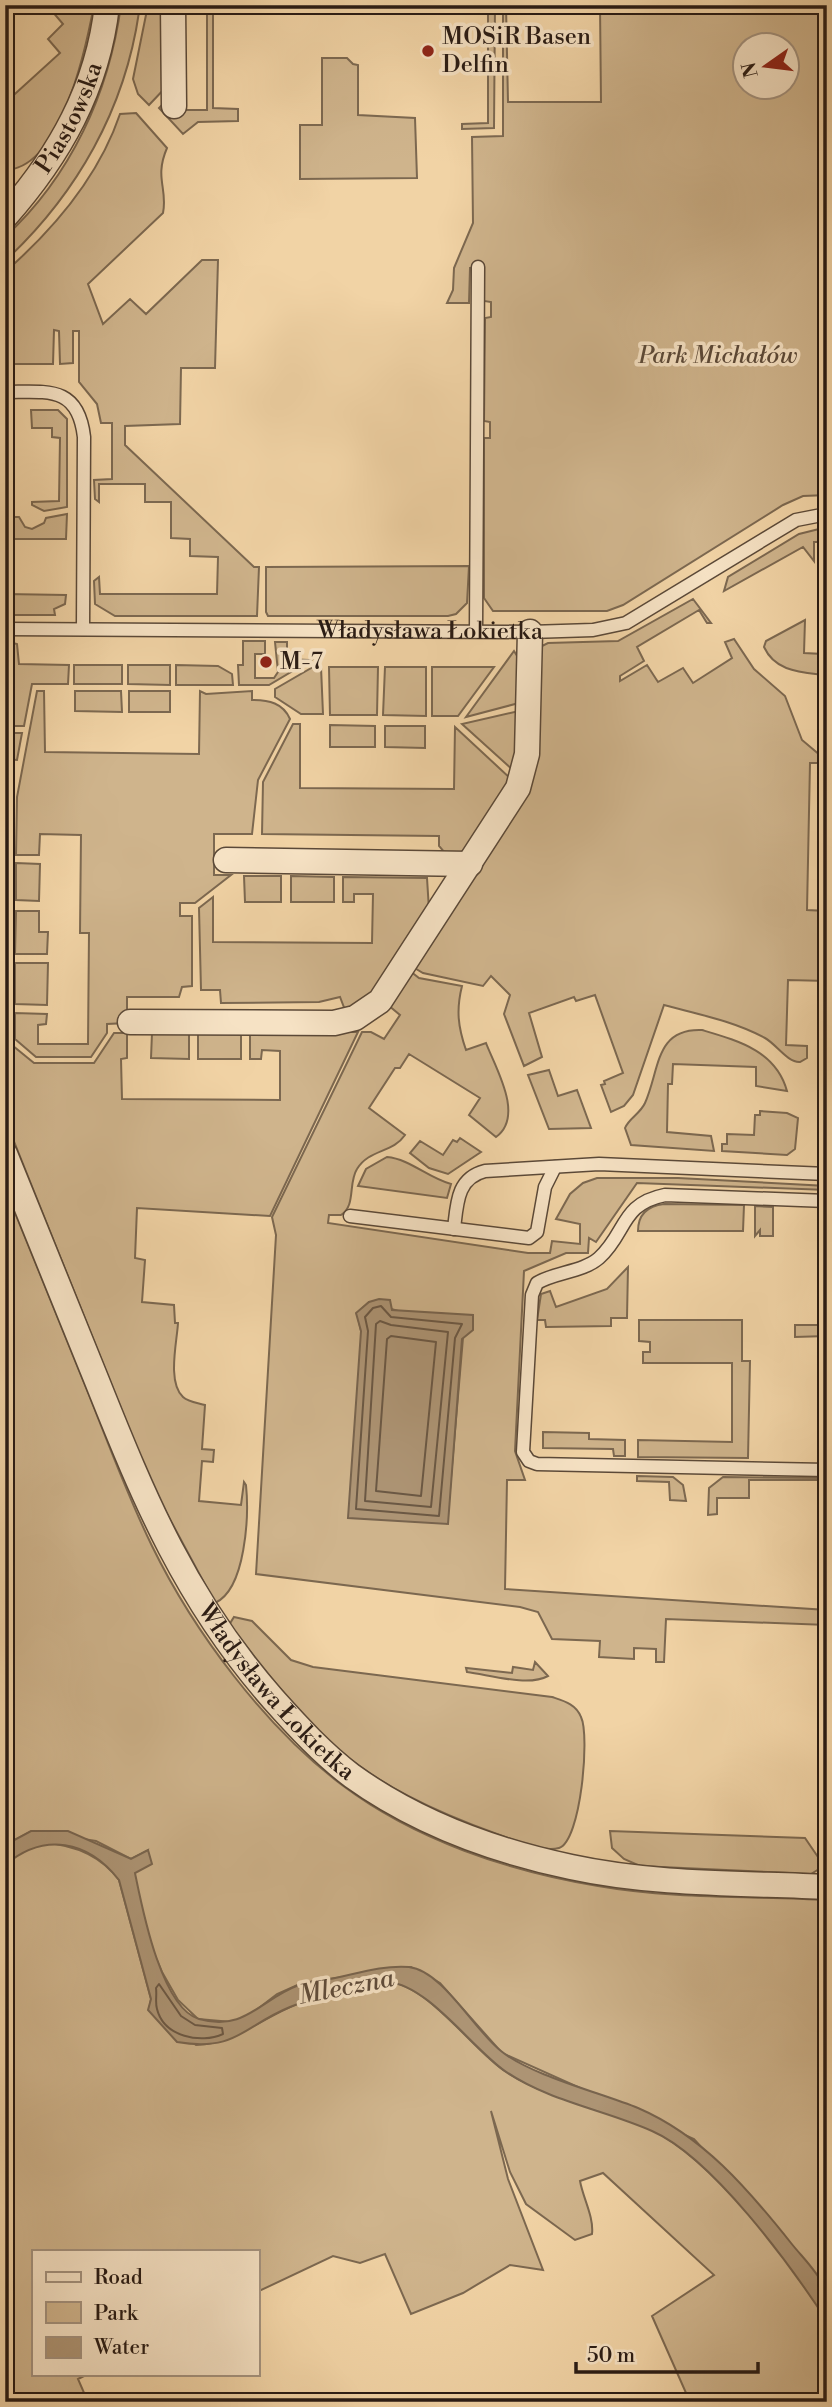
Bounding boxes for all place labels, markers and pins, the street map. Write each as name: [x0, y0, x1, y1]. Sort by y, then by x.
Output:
place label: MOSiR Basen Delfin: [442, 22, 591, 80]
marker: MOSiR Basen Delfin: [420, 43, 436, 59]
place label: M-7: [280, 647, 323, 677]
marker: M-7: [258, 654, 274, 670]

